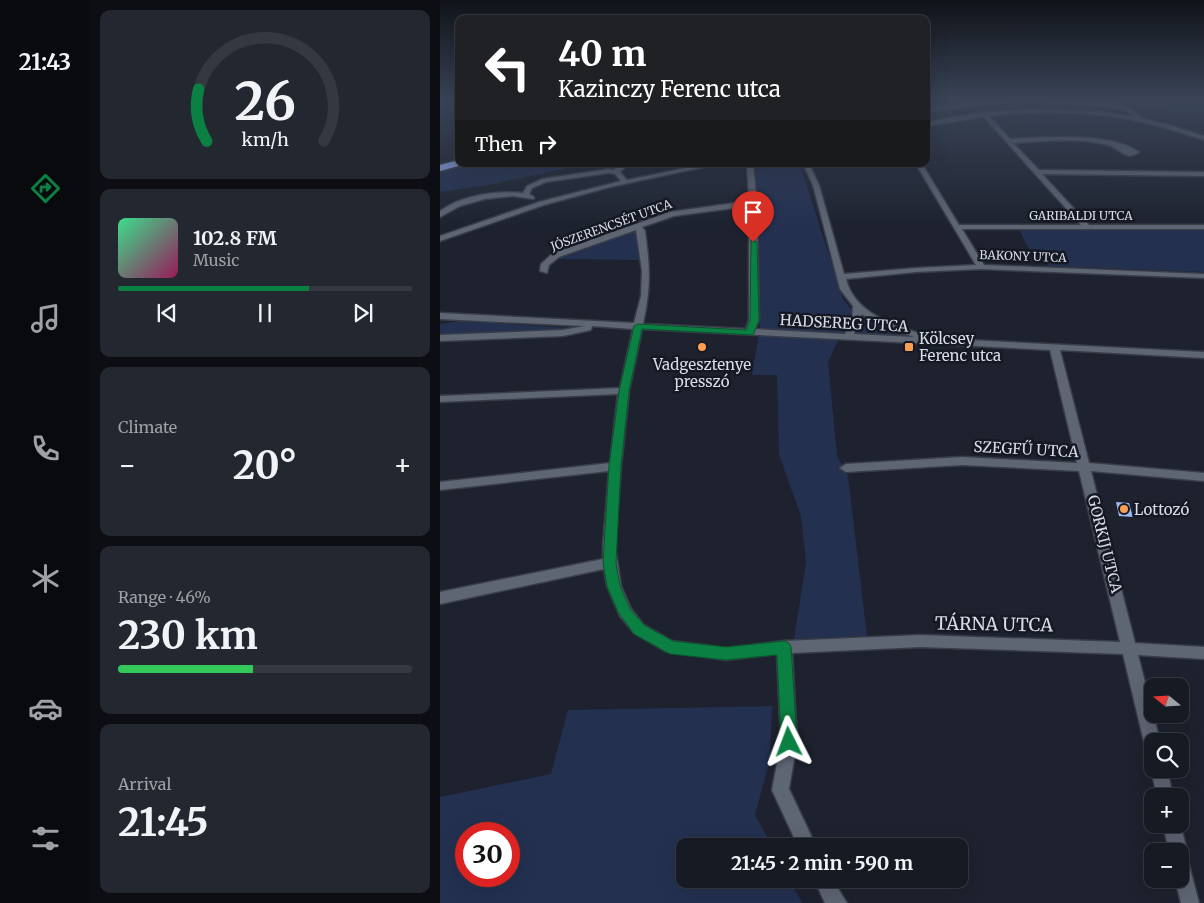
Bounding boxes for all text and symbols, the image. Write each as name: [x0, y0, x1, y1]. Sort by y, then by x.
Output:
text: 40 m: [558, 32, 646, 76]
icon: left: [475, 35, 540, 100]
text: 21:43: [19, 48, 71, 76]
text: 26: [234, 69, 296, 134]
text: Kazinczy Ferenc utca: [558, 75, 781, 103]
text: km/h: [241, 128, 289, 151]
icon: right: [533, 130, 561, 158]
text: Then: [475, 132, 523, 156]
icon: directions: [28, 171, 63, 206]
pin: [732, 191, 774, 242]
street label: JÓSZERENCSÉT UTCA: [547, 196, 674, 254]
icon: arrive: [739, 198, 767, 226]
street label: GARIBALDI UTCA: [1029, 208, 1133, 223]
text: 102.8 FM: [193, 226, 277, 250]
street label: BAKONY UTCA: [979, 247, 1067, 265]
text: Music: [193, 250, 239, 270]
icon: previous: [153, 299, 181, 327]
icon: pause: [251, 299, 279, 327]
icon: next: [349, 299, 377, 327]
icon: music: [28, 301, 63, 336]
street label: HADSEREG UTCA: [779, 310, 909, 336]
place label: Kölcsey Ferenc utca: [919, 329, 1001, 365]
marker: Vadgesztenye presszó: [696, 341, 708, 353]
marker: Kölcsey Ferenc utca: [903, 341, 915, 353]
place label: Vadgesztenye presszó: [652, 355, 751, 391]
text: Climate: [118, 417, 177, 437]
icon: phone: [28, 431, 63, 466]
street label: SZEGFŰ UTCA: [973, 436, 1079, 461]
text: 20°: [233, 442, 297, 489]
text: −: [118, 447, 137, 483]
text: +: [393, 447, 412, 483]
street label: GORKIJ UTCA: [1084, 493, 1126, 595]
place label: Lottozó: [1134, 500, 1189, 519]
marker: Lottozó: [1118, 503, 1130, 515]
icon: climate: [28, 561, 63, 596]
text: Range · 46%: [118, 587, 211, 607]
street label: TÁRNA UTCA: [935, 611, 1054, 637]
text: 230 km: [118, 612, 258, 659]
north arrow: [1144, 678, 1189, 722]
map controls: [1144, 678, 1189, 888]
icon: car: [28, 691, 63, 726]
position arrow: [762, 715, 814, 767]
button: search: [1144, 733, 1189, 778]
text: Arrival: [118, 774, 171, 794]
button: +: [1144, 788, 1189, 833]
text: 21:45: [118, 799, 208, 846]
icon: filters: [28, 821, 63, 856]
speed limit sign: 30: [455, 822, 520, 887]
button: −: [1144, 843, 1189, 888]
text: 21:45 · 2 min · 590 m: [731, 851, 913, 875]

